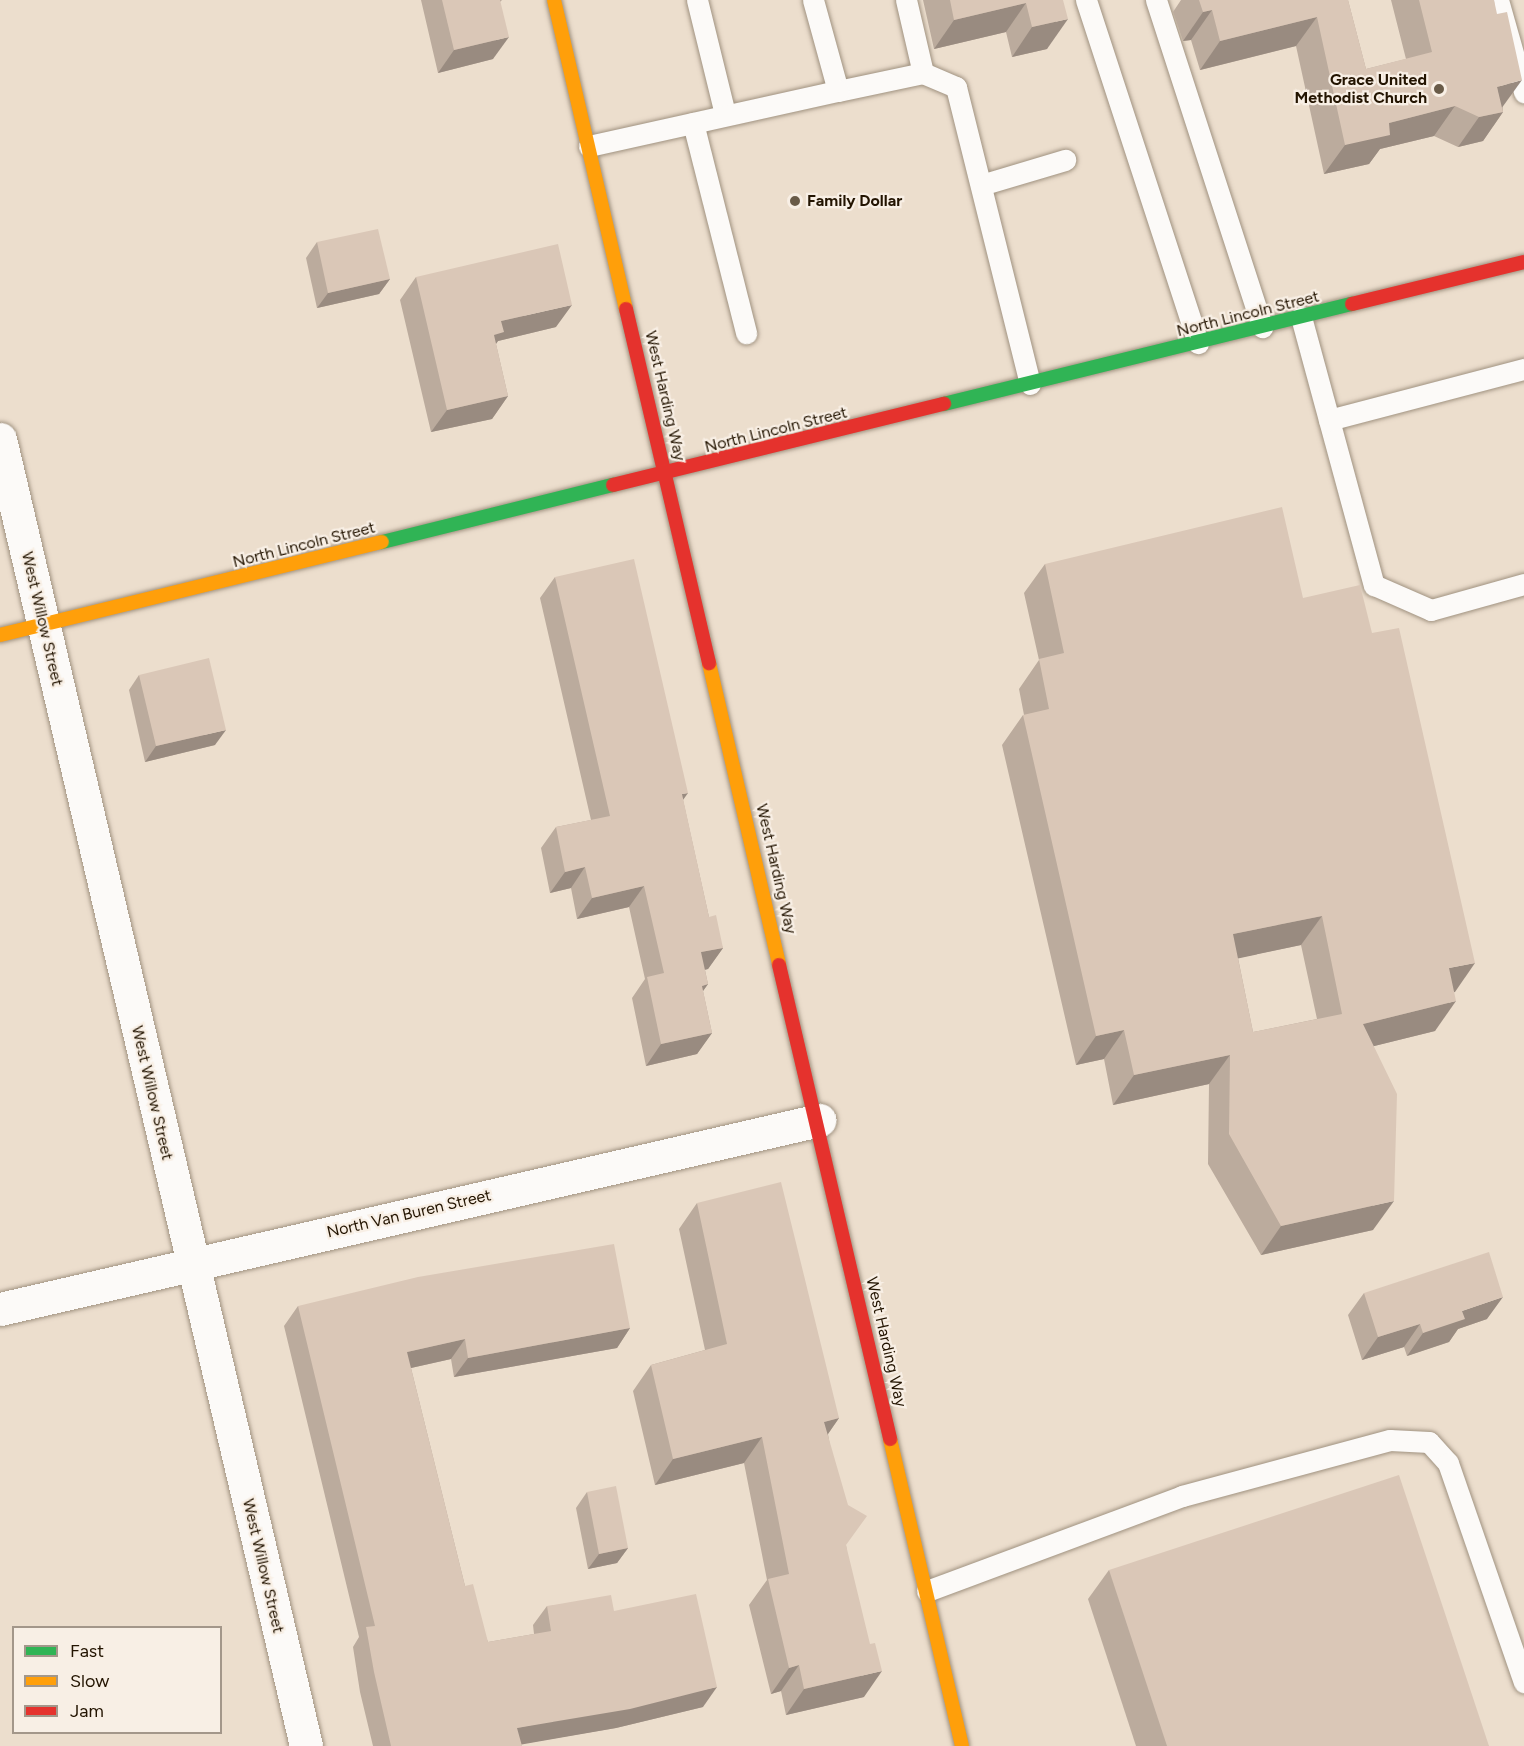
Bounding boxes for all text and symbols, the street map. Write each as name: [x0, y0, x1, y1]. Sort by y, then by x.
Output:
place label: Grace United Methodist Church: [1294, 70, 1427, 108]
marker: Grace United Methodist Church: [1432, 82, 1446, 96]
place label: Family Dollar: [807, 191, 902, 211]
marker: Family Dollar: [788, 194, 802, 208]
street label: North Lincoln Street: [1175, 287, 1321, 341]
street label: West Harding Way: [641, 329, 689, 463]
street label: North Lincoln Street: [703, 403, 849, 457]
street label: North Lincoln Street: [231, 518, 377, 572]
street label: West Willow Street: [17, 550, 67, 688]
street label: West Harding Way: [752, 802, 800, 936]
street label: West Willow Street: [127, 1024, 177, 1162]
street label: North Van Buren Street: [325, 1186, 493, 1242]
street label: West Harding Way: [862, 1275, 910, 1409]
street label: West Willow Street: [238, 1497, 288, 1635]
legend: [12, 1626, 222, 1734]
text: Fast: [70, 1640, 104, 1662]
text: Slow: [70, 1670, 109, 1692]
text: Jam: [70, 1700, 104, 1722]

